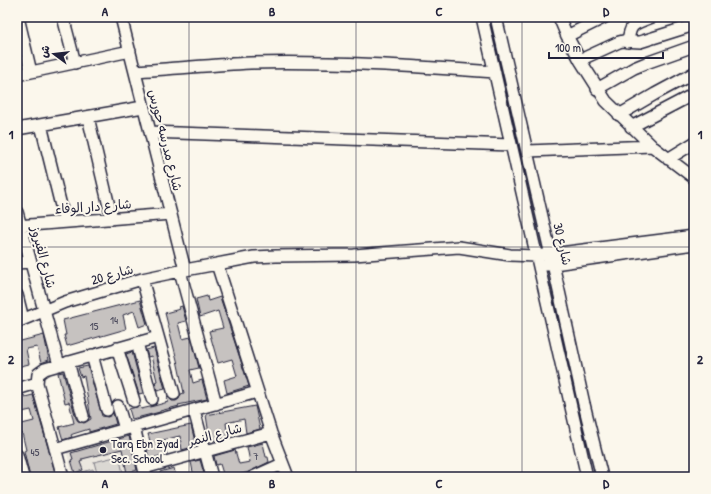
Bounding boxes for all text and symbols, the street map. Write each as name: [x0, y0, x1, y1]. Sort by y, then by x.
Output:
text: A: [102, 2, 109, 20]
text: B: [269, 2, 276, 20]
text: C: [435, 2, 443, 20]
text: D: [603, 2, 610, 20]
north arrow: [34, 34, 74, 74]
scale bar: [549, 34, 663, 60]
text: 100 m: [555, 39, 581, 56]
text: ش: [36, 44, 53, 59]
street label: شارع مدرسه حورس: [144, 87, 187, 193]
text: 1: [9, 125, 14, 143]
text: 1: [698, 125, 703, 143]
street label: شارع دار الوفاء: [54, 194, 132, 219]
street label: شارع 30: [548, 221, 577, 267]
street label: شارع الفيروز: [26, 223, 61, 290]
street label: شارع 20: [89, 259, 135, 290]
house number: 14: [110, 313, 118, 327]
house number: 15: [90, 319, 99, 333]
text: 2: [8, 350, 15, 368]
text: 2: [697, 350, 704, 368]
street label: شارع النمر: [185, 418, 244, 451]
place label: Tarq Ebn Zyad Sec. School: [111, 434, 178, 467]
house number: 45: [31, 445, 40, 459]
marker: Tarq Ebn Zyad Sec. School: [98, 445, 108, 455]
house number: 7: [253, 449, 259, 463]
text: A: [102, 474, 109, 492]
text: B: [269, 474, 276, 492]
text: C: [435, 474, 443, 492]
text: D: [603, 474, 610, 492]

